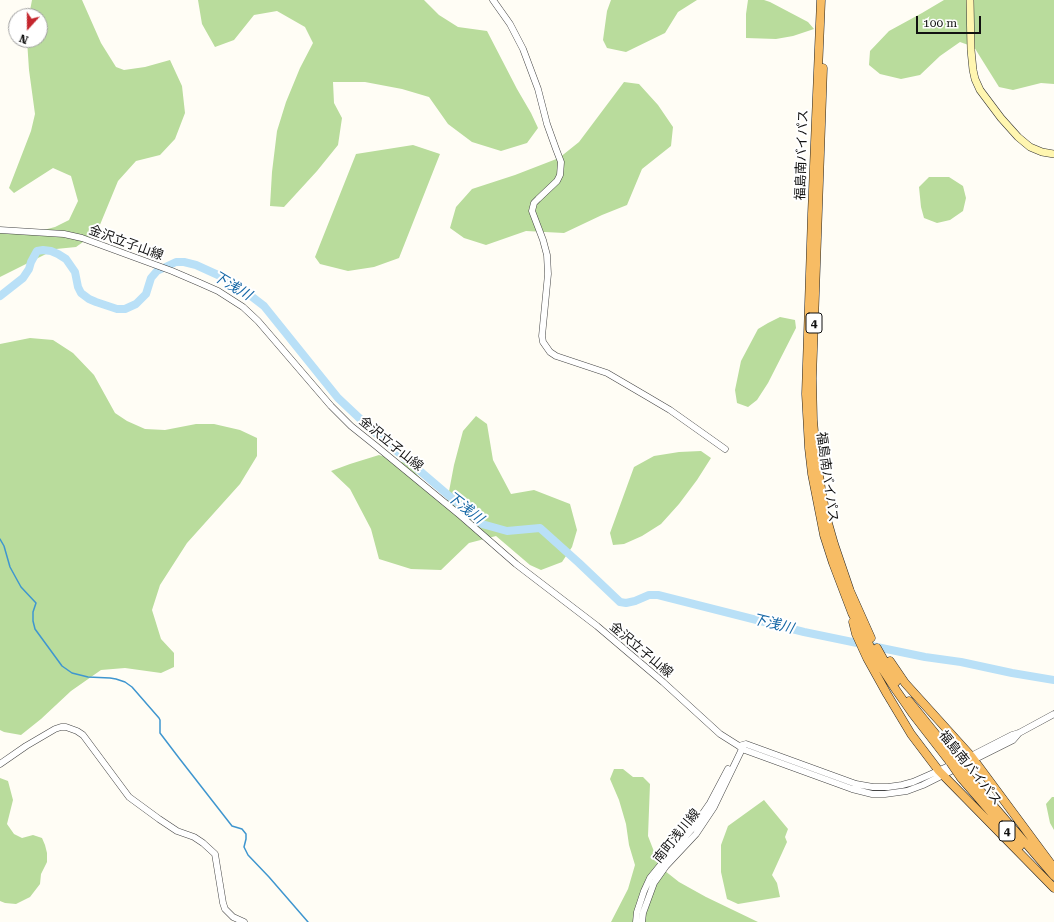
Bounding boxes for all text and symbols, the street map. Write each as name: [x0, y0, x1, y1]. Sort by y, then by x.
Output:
north arrow: [8, 8, 48, 48]
scale bar: [918, 8, 983, 34]
text: 100 m: [923, 16, 957, 30]
text: N: [18, 31, 30, 46]
street label: 福島南バイパス: [793, 109, 811, 201]
street label: 金沢立子山線: [87, 222, 165, 264]
water label: 下浅川: [210, 268, 254, 304]
road number: 4: [806, 313, 822, 333]
street label: 金沢立子山線: [356, 413, 426, 475]
street label: 福島南バイパス: [813, 431, 841, 523]
water label: 下浅川: [443, 488, 487, 528]
water label: 下浅川: [751, 611, 795, 637]
street label: 金沢立子山線: [606, 619, 676, 681]
street label: 福島南バイパス: [935, 728, 1005, 808]
street label: 南町浅川線: [650, 806, 704, 866]
road number: 4: [999, 821, 1015, 841]

